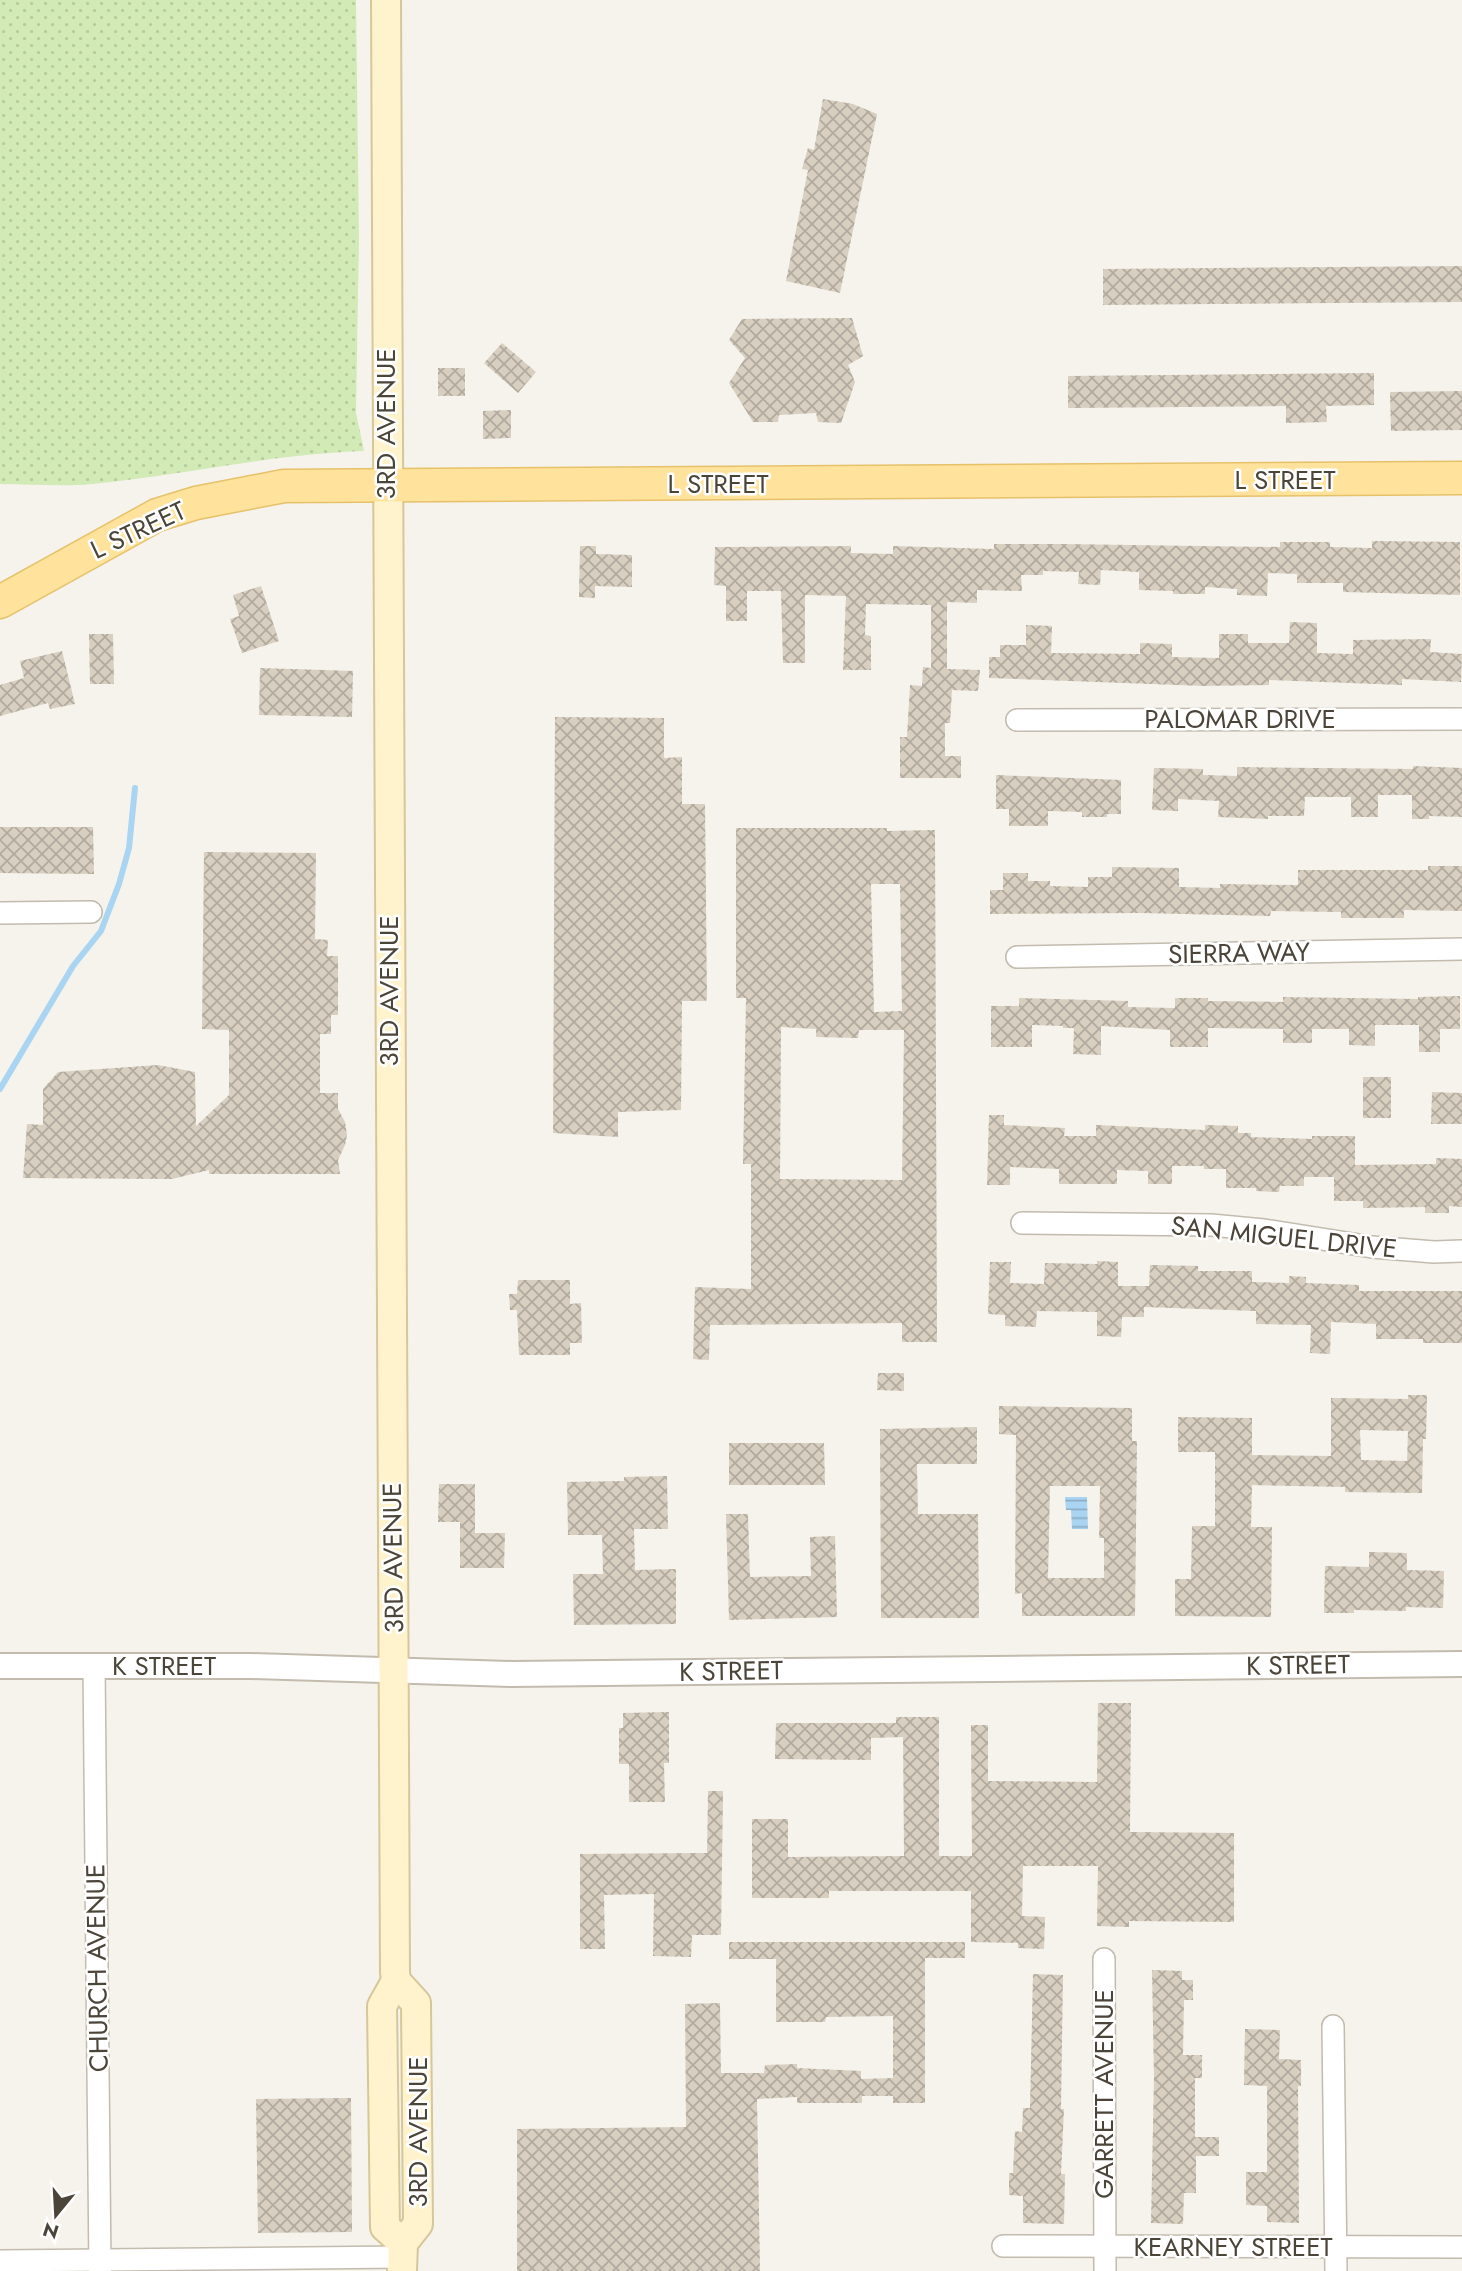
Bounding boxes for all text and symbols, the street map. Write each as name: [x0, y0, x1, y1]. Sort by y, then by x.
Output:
street label: 3RD AVENUE: [367, 349, 405, 499]
street label: L STREET: [1234, 461, 1336, 499]
street label: L STREET: [667, 465, 769, 503]
street label: L STREET: [84, 491, 192, 569]
street label: PALOMAR DRIVE: [1144, 700, 1336, 738]
street label: 3RD AVENUE: [370, 916, 408, 1066]
street label: SIERRA WAY: [1168, 933, 1311, 973]
street label: SAN MIGUEL DRIVE: [1169, 1206, 1399, 1268]
street label: 3RD AVENUE: [373, 1482, 413, 1634]
street label: K STREET: [1246, 1645, 1350, 1685]
street label: K STREET: [112, 1647, 216, 1685]
street label: K STREET: [679, 1651, 783, 1691]
street label: CHURCH AVENUE: [76, 1864, 118, 2072]
street label: GARRETT AVENUE: [1085, 1989, 1123, 2199]
street label: 3RD AVENUE: [399, 2057, 437, 2207]
north arrow: [21, 2180, 91, 2250]
text: N: [40, 2216, 62, 2246]
street label: KEARNEY STREET: [1133, 2228, 1333, 2266]

